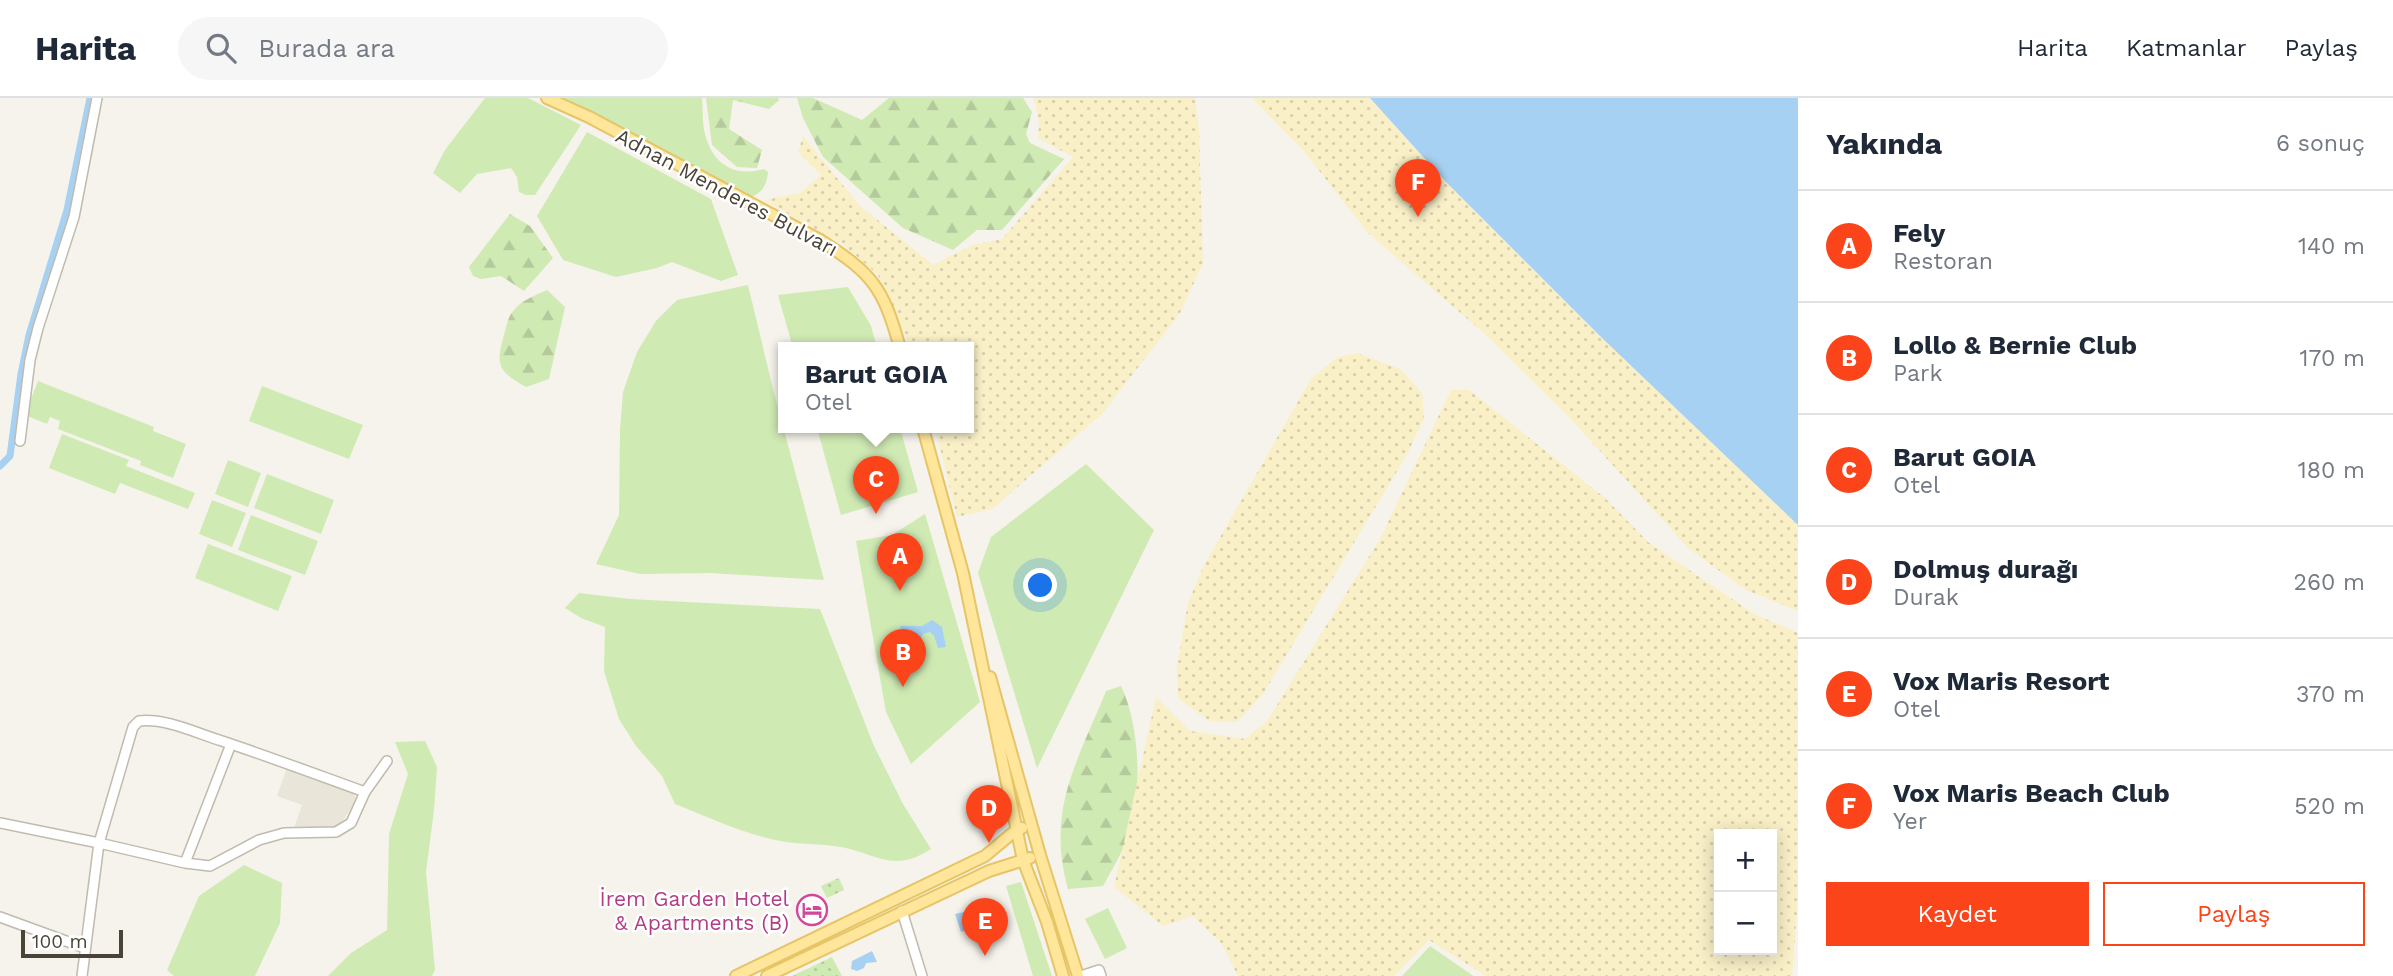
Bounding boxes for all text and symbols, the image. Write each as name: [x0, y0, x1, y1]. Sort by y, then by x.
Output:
search box: [178, 17, 668, 80]
text: Harita: [35, 29, 136, 68]
icon: search: [202, 29, 240, 67]
text: Burada ara: [258, 33, 395, 63]
text: Harita: [2017, 34, 2088, 62]
text: Katmanlar: [2126, 34, 2247, 62]
text: Paylaş: [2285, 34, 2358, 62]
street label: Adnan Menderes Bulvarı: [612, 123, 842, 261]
text: Yakında: [1826, 126, 1942, 161]
text: 6 sonuç: [2276, 130, 2365, 157]
pin: F: [1395, 159, 1441, 217]
text: Fely: [1893, 218, 1945, 248]
text: A: [1841, 233, 1857, 260]
text: 140 m: [2298, 233, 2365, 260]
text: Restoran: [1893, 248, 1993, 275]
text: Lollo & Bernie Club: [1893, 330, 2137, 360]
popup: [778, 342, 974, 433]
text: B: [1841, 345, 1857, 372]
text: 170 m: [2300, 345, 2365, 372]
text: Barut GOIA: [805, 359, 947, 389]
text: Park: [1893, 360, 1942, 387]
text: Otel: [805, 389, 852, 416]
text: Barut GOIA: [1893, 442, 2036, 472]
pin: C: [853, 456, 899, 514]
text: C: [1841, 457, 1857, 484]
text: 180 m: [2298, 457, 2365, 484]
text: Otel: [1893, 472, 1940, 499]
pin: A: [877, 533, 923, 591]
text: Dolmuş durağı: [1893, 554, 2078, 584]
your location: [1023, 568, 1057, 602]
text: D: [1841, 569, 1857, 596]
text: 260 m: [2294, 569, 2365, 596]
text: Durak: [1893, 584, 1959, 611]
pin: B: [880, 629, 926, 687]
text: Vox Maris Resort: [1893, 666, 2109, 696]
text: E: [1842, 681, 1856, 708]
text: 370 m: [2296, 681, 2365, 708]
text: Otel: [1893, 696, 1940, 723]
text: Vox Maris Beach Club: [1893, 778, 2170, 808]
pin: D: [966, 785, 1012, 843]
text: F: [1842, 793, 1856, 820]
text: 520 m: [2294, 793, 2365, 820]
text: Yer: [1893, 808, 1927, 835]
map controls: [1714, 829, 1777, 955]
button: +: [1714, 829, 1777, 892]
button: Kaydet: [1826, 882, 2089, 946]
button: Paylaş: [2103, 882, 2365, 946]
place label: İrem Garden Hotel & Apartments (B): [600, 886, 790, 935]
button: −: [1714, 892, 1777, 955]
hotel icon: İrem Garden Hotel & Apartments (B): [795, 893, 829, 927]
pin: E: [962, 898, 1008, 956]
scale bar: [21, 927, 122, 959]
text: 100 m: [32, 930, 88, 953]

